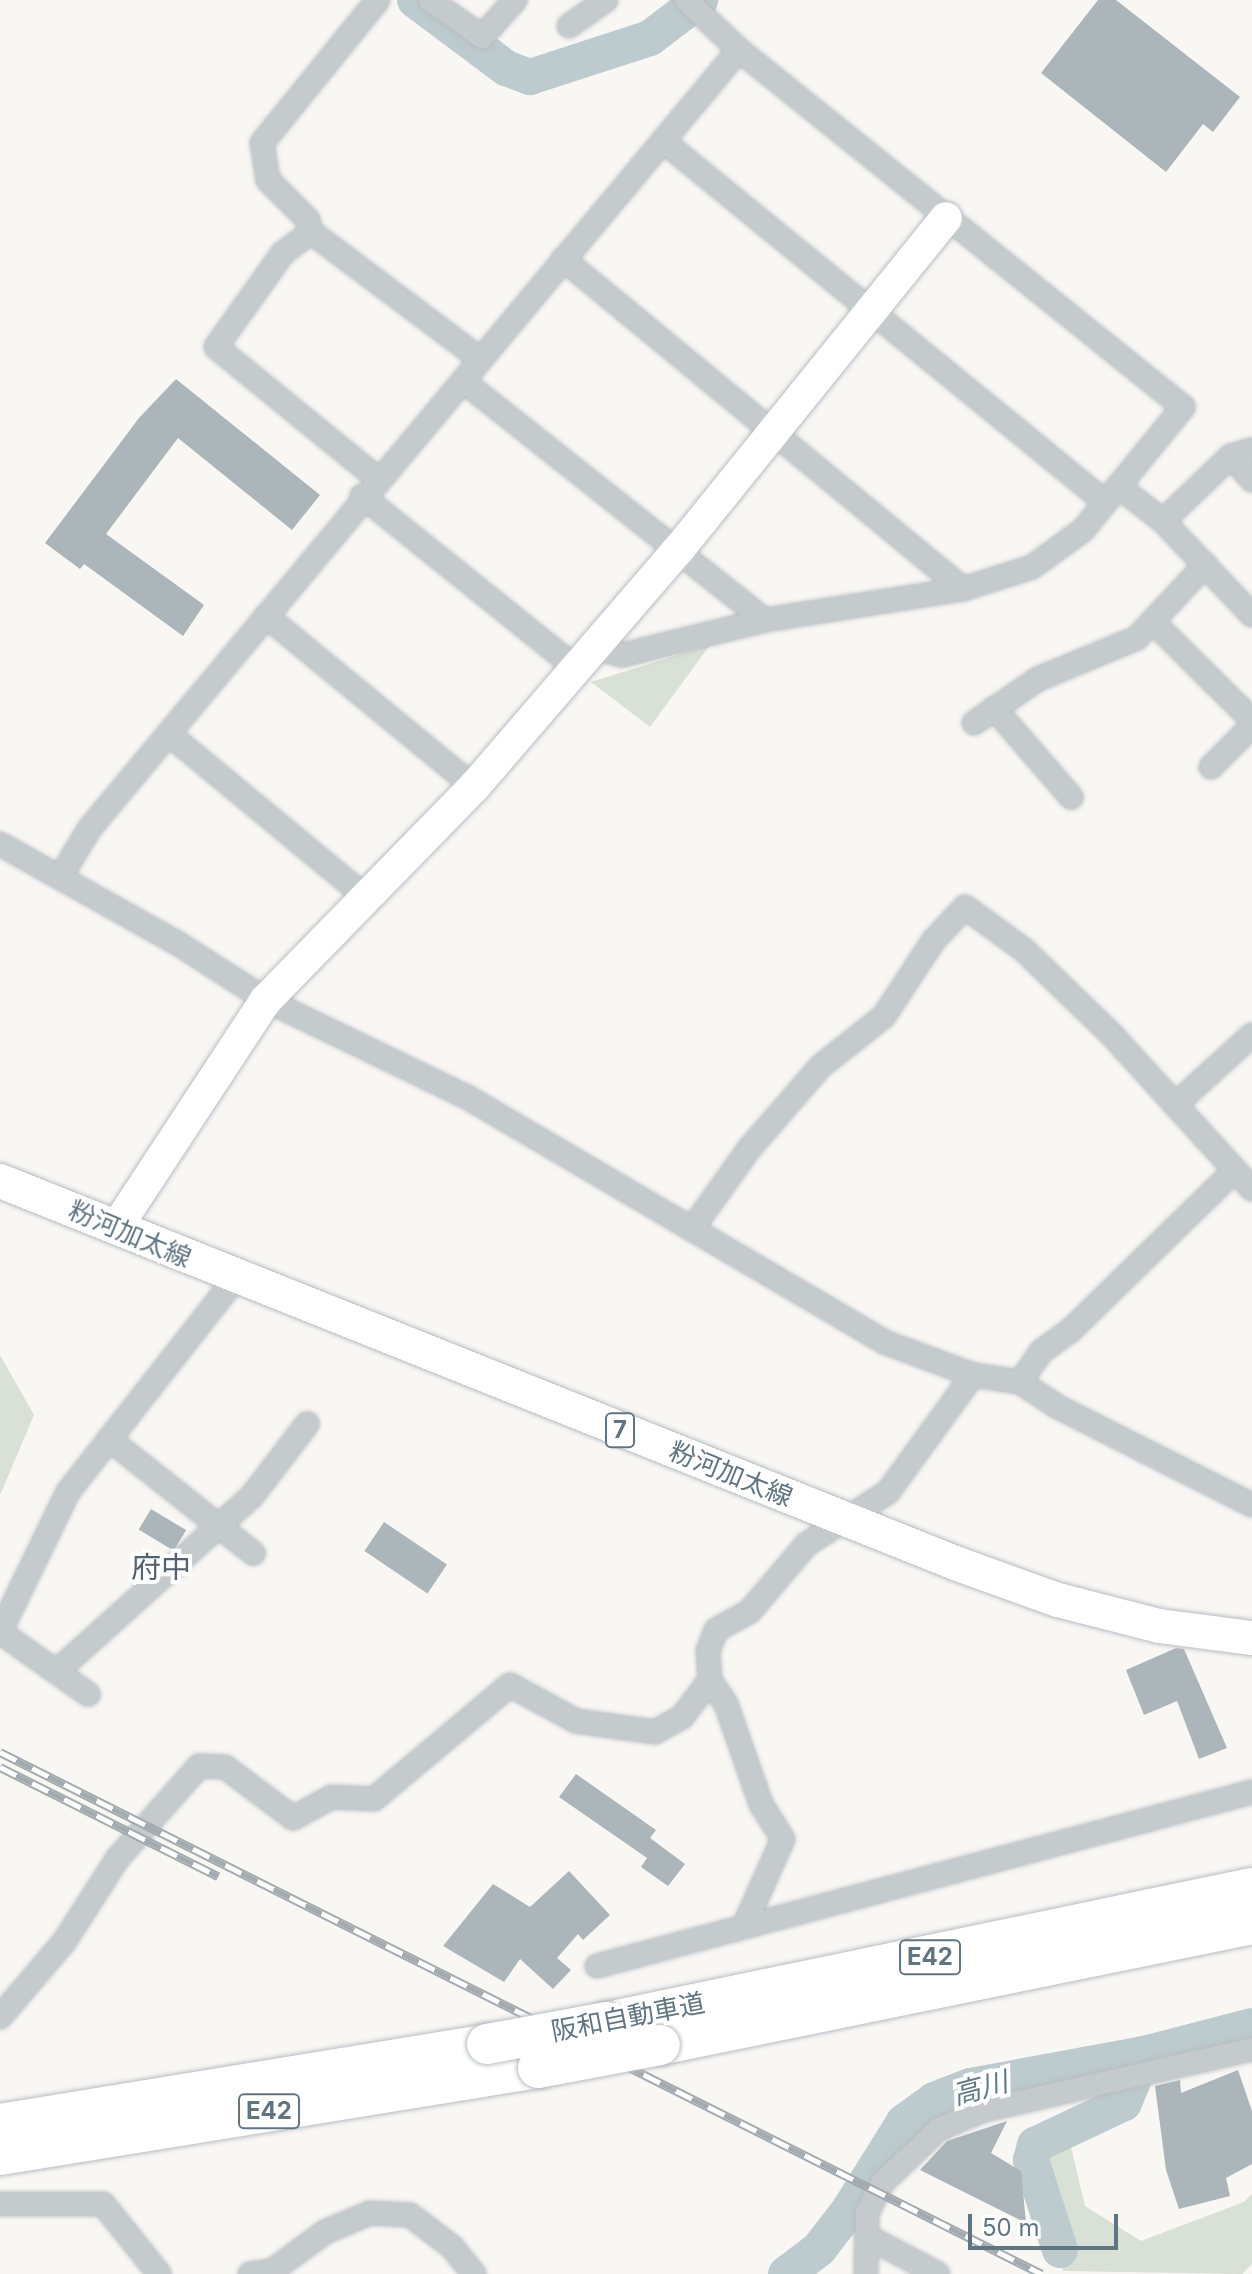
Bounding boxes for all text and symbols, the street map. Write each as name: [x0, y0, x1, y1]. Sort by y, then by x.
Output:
street label: 粉河加太線: [64, 1194, 196, 1274]
road number: 7: [604, 1410, 636, 1450]
street label: 粉河加太線: [665, 1435, 797, 1513]
district label: 府中: [131, 1549, 191, 1585]
road number: E42: [898, 1937, 962, 1977]
street label: 阪和自動車道: [548, 1987, 708, 2047]
water label: 高川: [949, 2065, 1011, 2111]
road number: E42: [237, 2091, 301, 2131]
scale bar: [972, 2198, 1122, 2248]
text: 50 m: [982, 2213, 1040, 2242]

